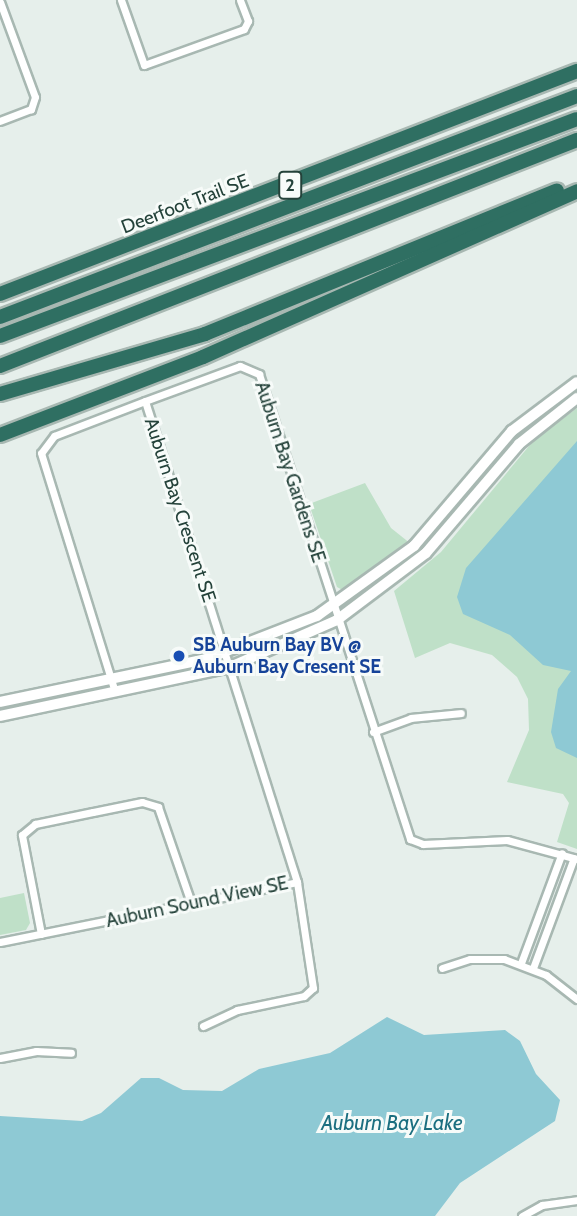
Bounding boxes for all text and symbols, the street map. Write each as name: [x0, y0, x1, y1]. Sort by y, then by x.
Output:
street label: Deerfoot Trail SE: [118, 169, 252, 239]
road number: 2: [278, 170, 302, 200]
street label: Auburn Bay Gardens SE: [250, 379, 330, 565]
street label: Auburn Bay Crescent SE: [139, 415, 221, 605]
place label: SB Auburn Bay BV @ Auburn Bay Cresent SE: [193, 634, 381, 678]
marker: SB Auburn Bay BV @ Auburn Bay Cresent SE: [171, 648, 187, 664]
street label: Auburn Sound View SE: [104, 872, 290, 932]
water label: Auburn Bay Lake: [321, 1110, 463, 1136]

